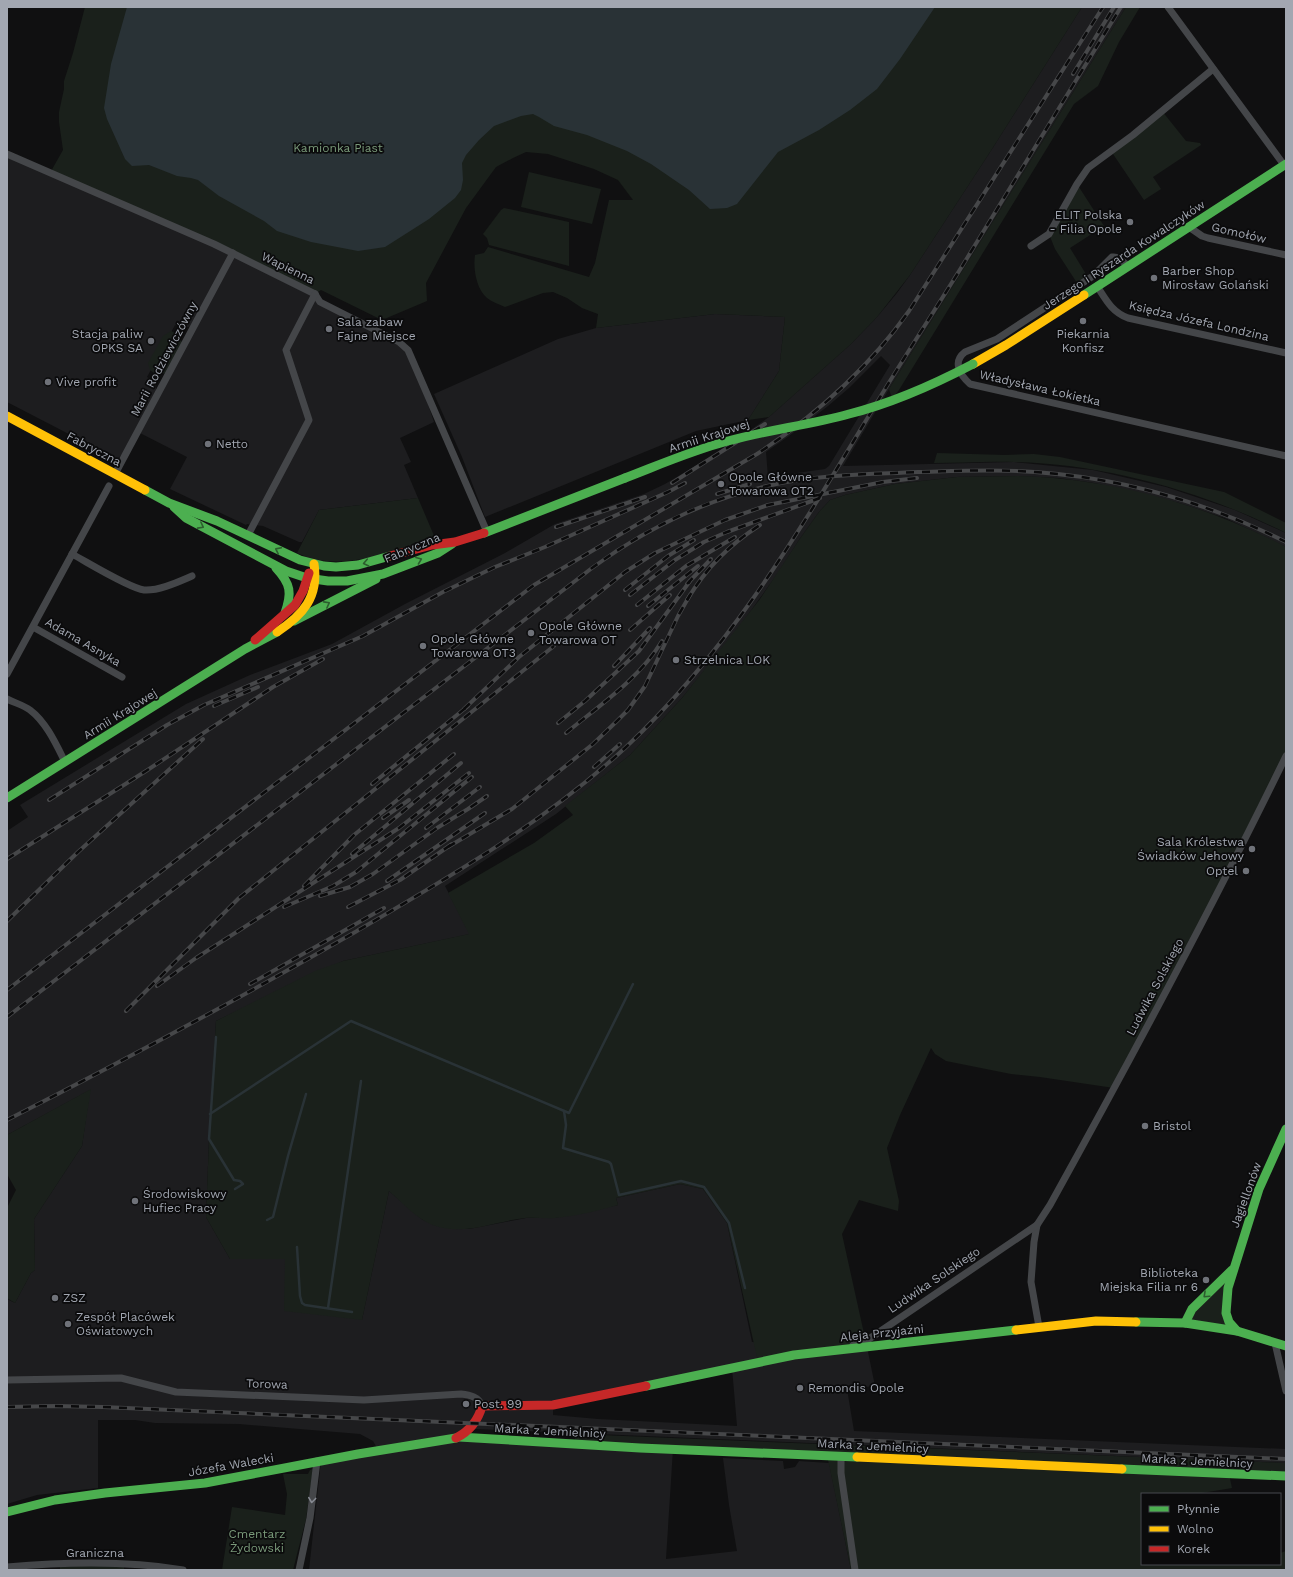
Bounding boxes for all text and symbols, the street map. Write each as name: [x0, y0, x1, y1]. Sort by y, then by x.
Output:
park label: Kamionka Piast: [293, 141, 383, 155]
street label: Jerzego i Ryszarda Kowalczyków: [1040, 197, 1208, 313]
place label: ELIT Polska - Filia Opole: [1050, 208, 1122, 236]
marker: ELIT Polska - Filia Opole: [1125, 217, 1135, 227]
street label: Gomołów: [1210, 220, 1268, 246]
street label: Wapienna: [259, 249, 317, 287]
place label: Barber Shop Mirosław Golański: [1162, 264, 1269, 292]
marker: Barber Shop Mirosław Golański: [1149, 273, 1159, 283]
street label: Księdza Józefa Londzina: [1128, 298, 1271, 344]
street label: Marii Rodziewiczówny: [128, 299, 201, 419]
place label: Sala zabaw Fajne Miejsce: [337, 315, 416, 343]
marker: Piekarnia Konfisz: [1078, 316, 1088, 326]
marker: Sala zabaw Fajne Miejsce: [324, 324, 334, 334]
place label: Stacja paliw OPKS SA: [72, 327, 143, 355]
place label: Piekarnia Konfisz: [1056, 327, 1110, 355]
marker: Stacja paliw OPKS SA: [146, 336, 156, 346]
street label: Władysława Łokietka: [978, 367, 1102, 409]
place label: Vive profit: [56, 375, 116, 389]
marker: Vive profit: [43, 377, 53, 387]
street label: Armii Krajowej: [667, 416, 751, 456]
street label: Fabryczna: [64, 429, 124, 469]
place label: Netto: [216, 437, 248, 451]
marker: Netto: [203, 439, 213, 449]
place label: Opole Główne Towarowa OT2: [729, 470, 814, 498]
marker: Opole Główne Towarowa OT2: [716, 479, 726, 489]
one-way arrow: [196, 521, 204, 528]
street label: Fabryczna: [382, 530, 442, 566]
one-way arrow: [275, 547, 282, 555]
one-way arrow: [416, 556, 423, 564]
one-way arrow: [362, 559, 369, 567]
one-way arrow: [323, 602, 330, 609]
street label: Adama Asnyka: [43, 615, 123, 669]
place label: Opole Główne Towarowa OT: [539, 619, 622, 647]
marker: Opole Główne Towarowa OT: [526, 628, 536, 638]
place label: Opole Główne Towarowa OT3: [431, 632, 516, 660]
marker: Opole Główne Towarowa OT3: [418, 641, 428, 651]
place label: Strzelnica LOK: [684, 653, 770, 667]
marker: Strzelnica LOK: [671, 655, 681, 665]
street label: Armii Krajowej: [81, 686, 159, 742]
place label: Sala Królestwa Świadków Jehowy: [1137, 835, 1245, 863]
marker: Sala Królestwa Świadków Jehowy: [1247, 844, 1257, 854]
place label: Optel: [1206, 864, 1238, 878]
marker: Optel: [1241, 866, 1251, 876]
street label: Ludwika Solskiego: [1123, 936, 1187, 1038]
place label: Bristol: [1153, 1119, 1191, 1133]
marker: Bristol: [1140, 1121, 1150, 1131]
street label: Jagiellonów: [1228, 1160, 1264, 1230]
place label: Środowiskowy Hufiec Pracy: [143, 1187, 227, 1215]
marker: Środowiskowy Hufiec Pracy: [130, 1196, 140, 1206]
street label: Ludwika Solskiego: [885, 1244, 983, 1316]
place label: Biblioteka Miejska Filia nr 6: [1099, 1266, 1198, 1294]
marker: Biblioteka Miejska Filia nr 6: [1201, 1275, 1211, 1285]
one-way arrow: [1204, 1290, 1211, 1297]
place label: ZSZ: [63, 1291, 86, 1305]
marker: ZSZ: [50, 1293, 60, 1303]
place label: Zespół Placówek Oświatowych: [76, 1310, 175, 1338]
marker: Zespół Placówek Oświatowych: [63, 1319, 73, 1329]
street label: Aleja Przyjaźni: [839, 1322, 925, 1344]
street label: Torowa: [246, 1376, 288, 1392]
place label: Remondis Opole: [808, 1381, 904, 1395]
marker: Remondis Opole: [795, 1383, 805, 1393]
place label: Post. 99: [474, 1397, 522, 1411]
marker: Post. 99: [461, 1399, 471, 1409]
street label: Marka z Jemielnicy: [494, 1421, 607, 1441]
street label: Marka z Jemielnicy: [817, 1436, 930, 1456]
street label: Józefa Walecki: [187, 1451, 275, 1479]
street label: Marka z Jemielnicy: [1141, 1451, 1254, 1471]
legend: [1141, 1493, 1281, 1565]
one-way arrow: [308, 1497, 317, 1503]
text: Płynnie: [1177, 1502, 1220, 1516]
text: Wolno: [1177, 1522, 1214, 1536]
park label: Cmentarz Żydowski: [228, 1527, 286, 1555]
text: Korek: [1177, 1542, 1210, 1556]
street label: Graniczna: [66, 1546, 124, 1560]

